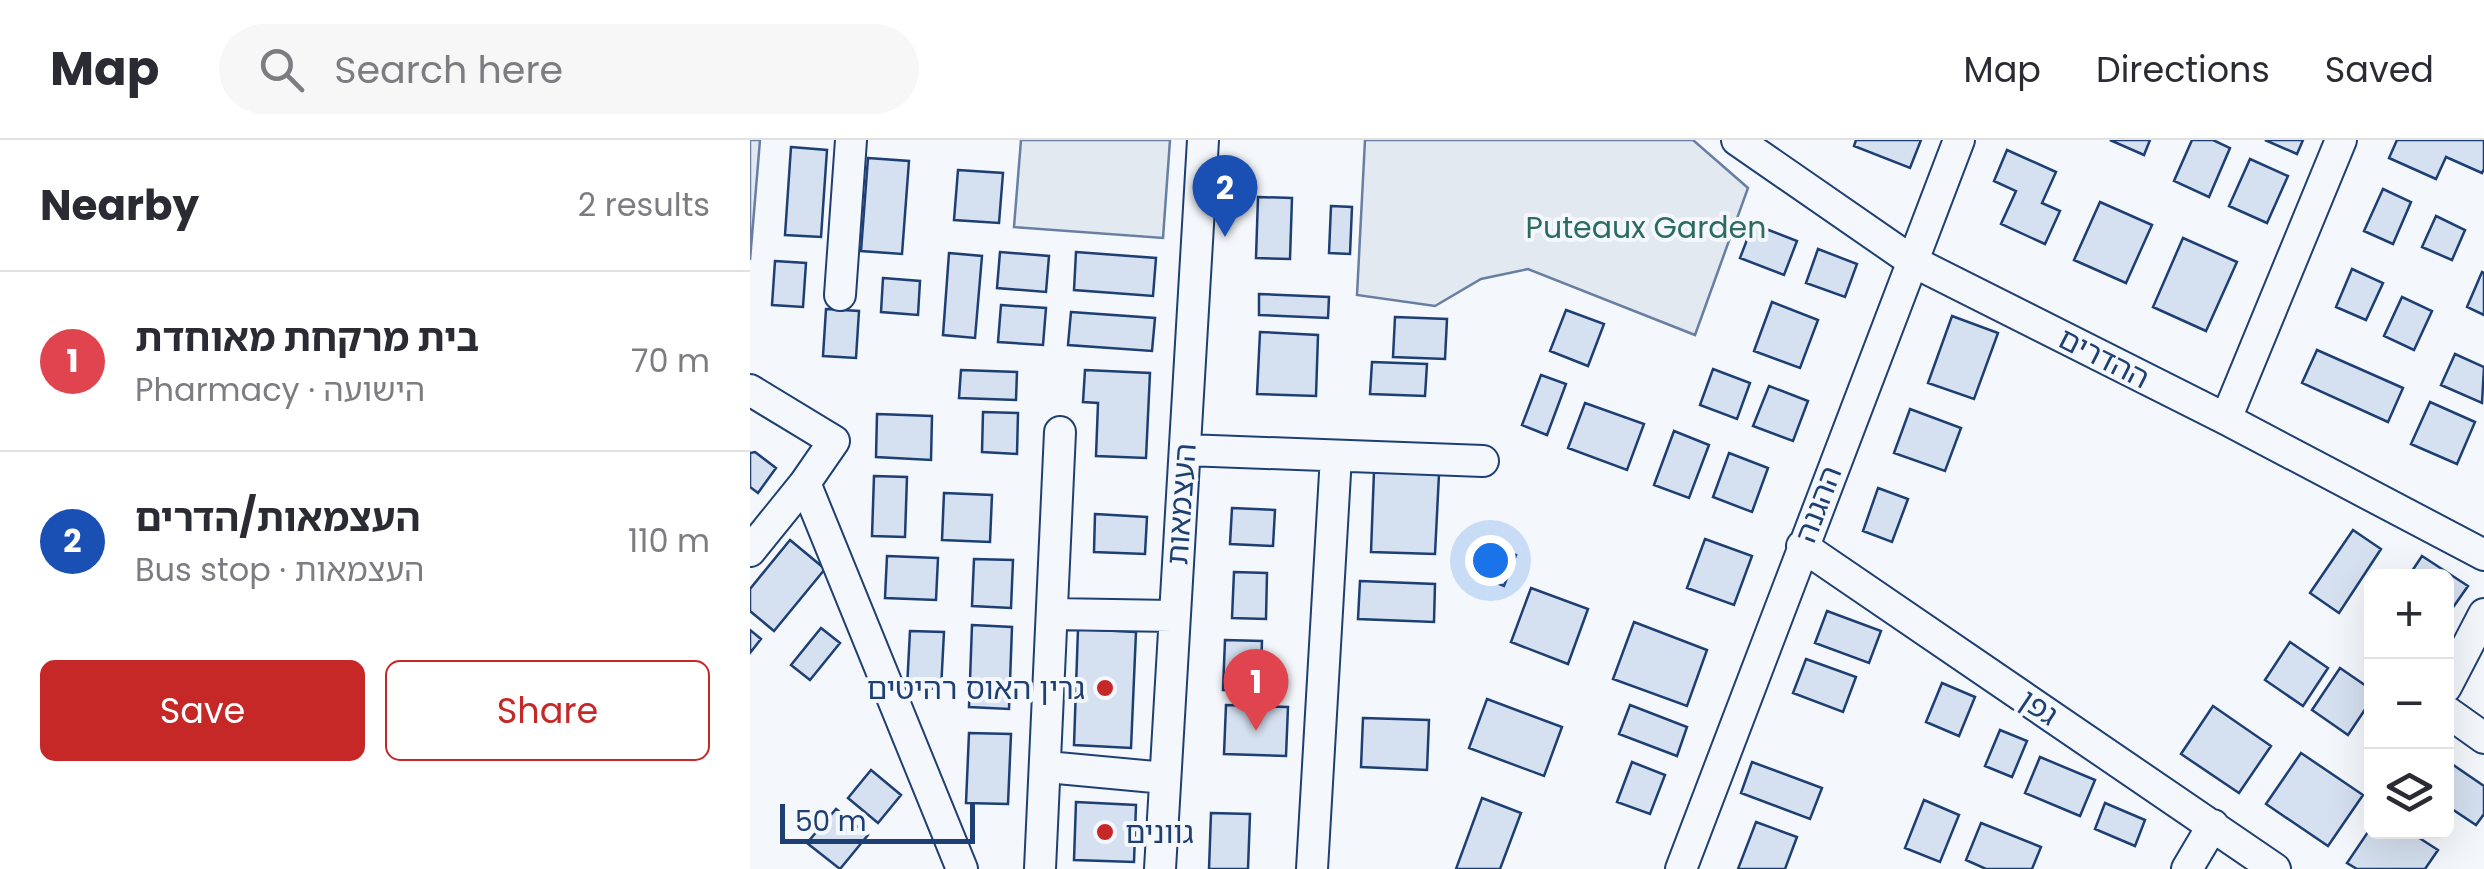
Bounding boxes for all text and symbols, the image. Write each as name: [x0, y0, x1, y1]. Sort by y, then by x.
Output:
search box: [219, 24, 919, 114]
text: Map: [50, 35, 159, 102]
icon: search: [254, 42, 309, 97]
text: Search here: [334, 43, 563, 96]
text: Map: [1964, 45, 2041, 94]
text: Directions: [2096, 45, 2270, 94]
text: Saved: [2325, 45, 2434, 94]
pin: 2: [1192, 154, 1258, 237]
text: Nearby: [40, 176, 199, 235]
text: 2 results: [578, 182, 710, 227]
park label: Puteaux Garden: [1526, 206, 1766, 249]
text: בית מרקחת מאוחדת: [135, 311, 479, 364]
street label: ההדרים: [2051, 317, 2157, 399]
text: 1: [66, 338, 79, 383]
text: 70 m: [631, 338, 710, 383]
text: Pharmacy · הישועה: [135, 367, 425, 412]
street label: העצמאות: [1155, 442, 1207, 566]
street label: ההגנה: [1784, 459, 1852, 549]
text: העצמאות/הדרים: [135, 491, 421, 544]
text: 2: [63, 518, 82, 563]
text: 110 m: [628, 518, 710, 563]
your location: [1465, 535, 1516, 586]
text: Bus stop · העצמאות: [135, 547, 424, 592]
map controls: [2364, 569, 2454, 839]
button: +: [2364, 569, 2454, 659]
pin: 1: [1224, 648, 1288, 731]
button: −: [2364, 659, 2454, 749]
button: Save: [40, 660, 365, 761]
button: Share: [385, 660, 710, 761]
place label: גרין האוס רהיטים: [867, 667, 1085, 710]
marker: גרין האוס רהיטים: [1094, 677, 1116, 699]
street label: גפן: [2011, 678, 2067, 736]
button: layers: [2364, 749, 2454, 839]
scale bar: [780, 799, 975, 844]
text: 50 m: [795, 802, 866, 841]
place label: גוונים: [1125, 811, 1194, 854]
marker: גוונים: [1094, 821, 1116, 843]

